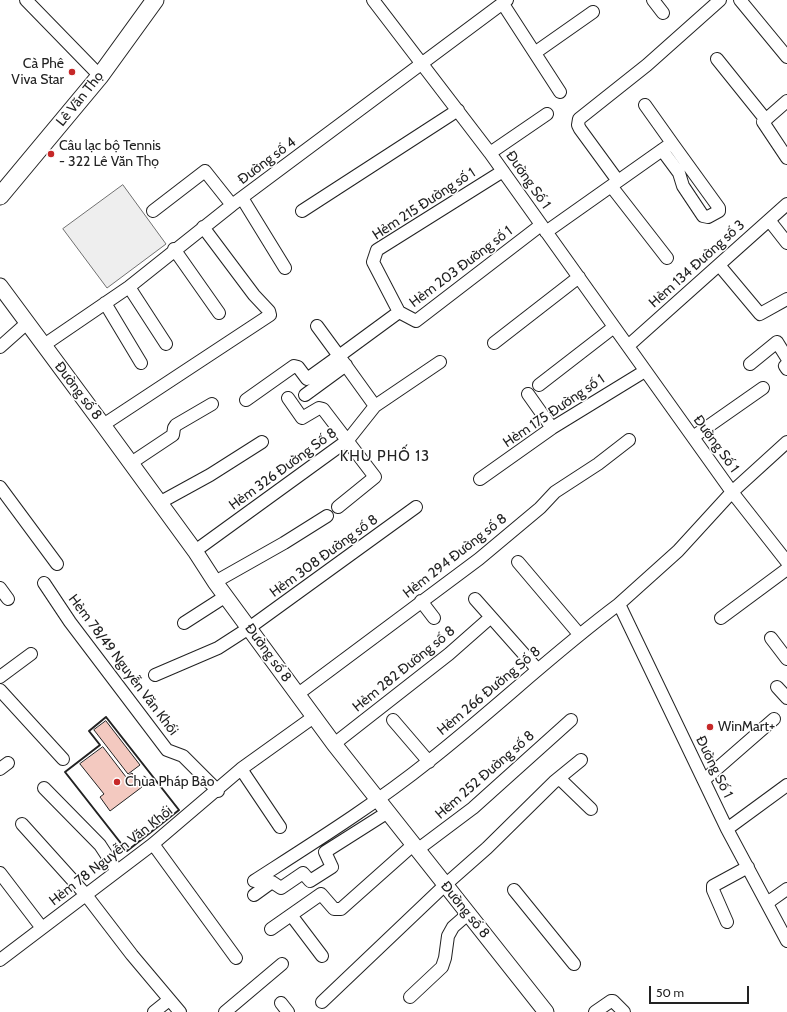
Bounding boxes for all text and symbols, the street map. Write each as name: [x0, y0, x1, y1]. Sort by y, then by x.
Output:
place label: Cà Phê Viva Star: [11, 56, 64, 88]
marker: Cà Phê Viva Star: [67, 67, 77, 77]
street label: Lê Văn Thọ: [53, 68, 107, 130]
street label: Đường số 4: [235, 134, 299, 188]
place label: Câu lạc bộ Tennis - 322 Lê Văn Thọ: [59, 138, 161, 170]
street label: Đường Số 1: [502, 148, 554, 212]
marker: Câu lạc bộ Tennis - 322 Lê Văn Thọ: [46, 149, 56, 159]
street label: Hẻm 215 Đường số 1: [369, 164, 479, 244]
street label: Hẻm 134 Đường số 3: [646, 217, 748, 311]
street label: Hẻm 203 Đường số 1: [406, 223, 516, 311]
street label: Đường số 8: [51, 359, 105, 423]
street label: Hẻm 175 Đường số 1: [500, 371, 608, 451]
street label: Đường Số 1: [690, 412, 742, 476]
street label: Hẻm 326 Đường Số 8: [226, 424, 340, 514]
district label: KHU PHỐ 13: [340, 448, 430, 466]
street label: Hẻm 294 Đường số 8: [400, 510, 510, 602]
street label: Hẻm 308 Đường số 8: [267, 511, 381, 601]
street label: Hẻm 78/49 Nguyễn Văn Khối: [65, 591, 181, 739]
street label: Đường số 8: [241, 620, 295, 686]
street label: Hẻm 282 Đường số 8: [349, 623, 459, 715]
street label: Hẻm 266 Đường Số 8: [434, 643, 544, 739]
place label: WinMart+: [718, 719, 775, 735]
marker: WinMart+: [705, 722, 715, 732]
street label: Hẻm 252 Đường số 8: [432, 727, 538, 823]
street label: Đường Số 1: [692, 733, 736, 801]
place label: Chùa Pháp Bảo: [125, 774, 214, 790]
marker: Chùa Pháp Bảo: [112, 777, 122, 787]
street label: Hẻm 78 Nguyễn Văn Khối: [46, 803, 176, 909]
street label: Đường số 8: [437, 878, 493, 942]
scale bar: [651, 978, 751, 1004]
text: 50 m: [656, 985, 684, 1000]

